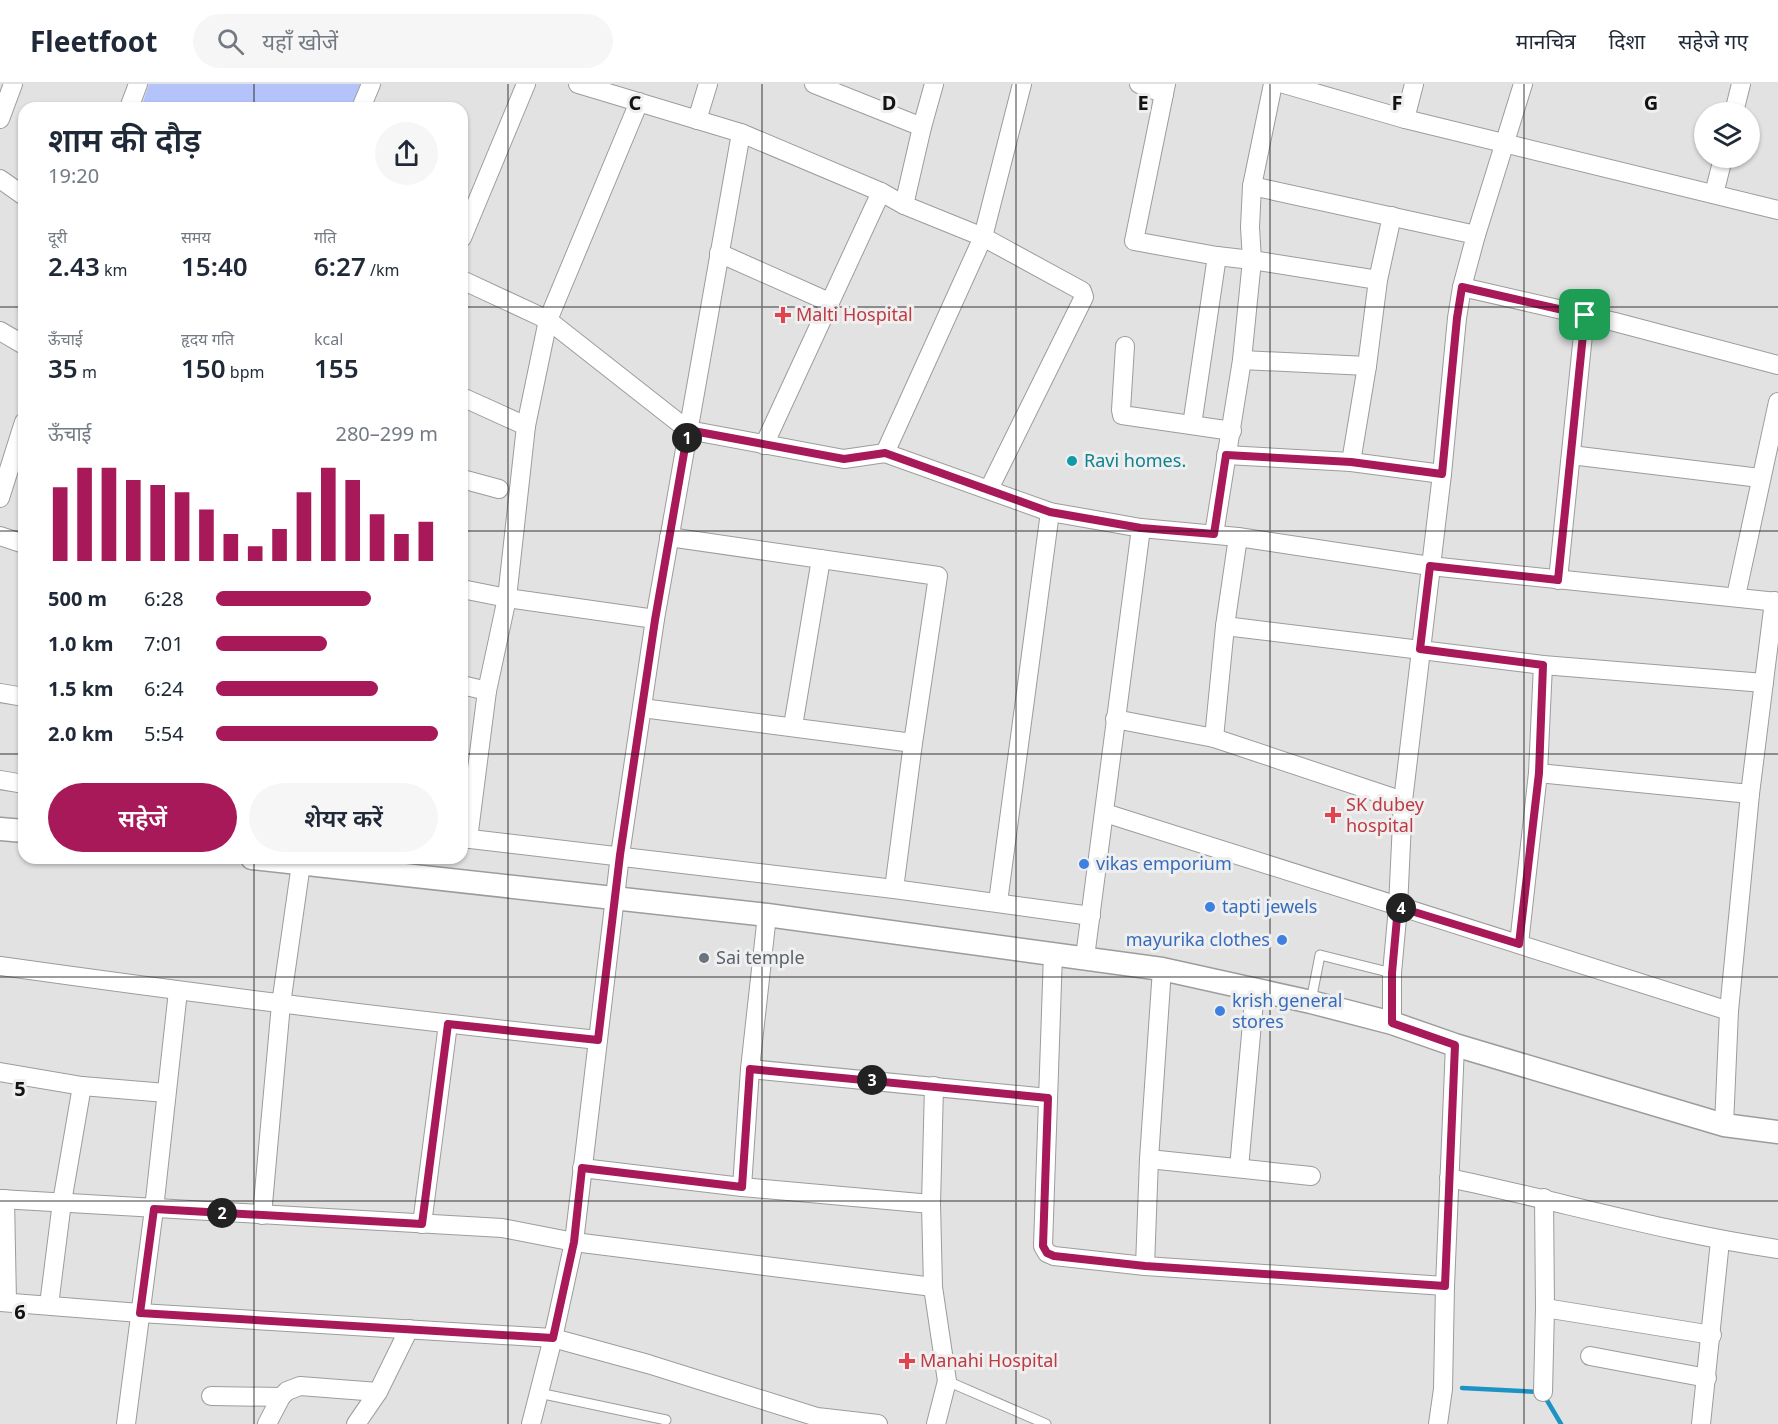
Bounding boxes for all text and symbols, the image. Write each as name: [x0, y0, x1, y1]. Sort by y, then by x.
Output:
search box: [193, 14, 613, 68]
text: Fleetfoot: [30, 22, 157, 60]
icon: search: [214, 25, 247, 58]
text: यहाँ खोजें: [262, 26, 338, 56]
text: मानचित्र: [1516, 27, 1576, 55]
text: दिशा: [1609, 27, 1645, 55]
text: सहेजे गए: [1678, 27, 1748, 55]
text: C: [629, 89, 642, 116]
text: D: [882, 89, 896, 116]
text: E: [1137, 89, 1149, 116]
text: F: [1392, 89, 1402, 116]
text: G: [1644, 89, 1658, 116]
map controls: [1694, 102, 1760, 168]
button: layers: [1694, 102, 1760, 168]
text: शाम की दौड़: [48, 117, 201, 162]
button: share: [375, 122, 438, 185]
text: 19:20: [48, 162, 99, 189]
text: दूरी: [48, 226, 67, 248]
text: समय: [181, 226, 211, 248]
text: गति: [314, 226, 336, 248]
text: 2.43: [48, 248, 100, 284]
text: 15:40: [181, 248, 248, 284]
text: 6:27: [314, 248, 366, 284]
text: km: [100, 259, 127, 281]
text: /km: [366, 259, 399, 281]
pin: [1559, 289, 1610, 340]
icon: arrive: [1568, 298, 1601, 331]
place label: Malti Hospital: [796, 302, 913, 326]
marker: Malti Hospital: [774, 306, 792, 324]
text: ऊँचाई: [48, 328, 83, 350]
text: हृदय गति: [181, 328, 234, 350]
text: kcal: [314, 328, 343, 350]
text: 35: [48, 350, 78, 386]
text: 150: [181, 350, 226, 386]
text: 155: [314, 350, 359, 386]
text: m: [78, 361, 97, 383]
text: bpm: [226, 361, 264, 383]
text: ऊँचाई: [48, 420, 91, 447]
text: 280–299 m: [335, 420, 438, 447]
pin: 1: [672, 423, 702, 453]
text: 1: [682, 427, 692, 449]
place label: Ravi homes.: [1084, 448, 1186, 472]
marker: Ravi homes.: [1065, 454, 1079, 468]
text: 500 m: [48, 585, 107, 612]
text: 6:28: [144, 585, 184, 612]
text: 1.0 km: [48, 630, 114, 657]
text: 7:01: [144, 630, 184, 657]
text: 1.5 km: [48, 675, 114, 702]
text: 6:24: [144, 675, 184, 702]
text: 2.0 km: [48, 720, 114, 747]
text: 5:54: [144, 720, 184, 747]
button: सहेजें: [48, 783, 237, 852]
button: शेयर करें: [249, 783, 438, 852]
place label: SK dubey hospital: [1346, 792, 1425, 837]
marker: SK dubey hospital: [1324, 806, 1342, 824]
place label: vikas emporium: [1096, 851, 1232, 875]
marker: vikas emporium: [1077, 857, 1091, 871]
pin: 4: [1386, 893, 1416, 923]
place label: tapti jewels: [1222, 894, 1318, 918]
text: 4: [1396, 897, 1406, 919]
marker: tapti jewels: [1203, 900, 1217, 914]
place label: mayurika clothes: [1126, 927, 1270, 951]
marker: mayurika clothes: [1275, 933, 1289, 947]
place label: Sai temple: [716, 945, 805, 969]
marker: Sai temple: [697, 951, 711, 965]
place label: krish general stores: [1232, 988, 1342, 1033]
marker: krish general stores: [1213, 1004, 1227, 1018]
pin: 3: [857, 1065, 887, 1095]
text: 3: [867, 1069, 877, 1091]
text: 5: [14, 1075, 26, 1102]
pin: 2: [207, 1198, 237, 1228]
text: 2: [217, 1202, 227, 1224]
text: 6: [14, 1298, 26, 1325]
place label: Manahi Hospital: [920, 1348, 1058, 1372]
marker: Manahi Hospital: [898, 1352, 916, 1370]

